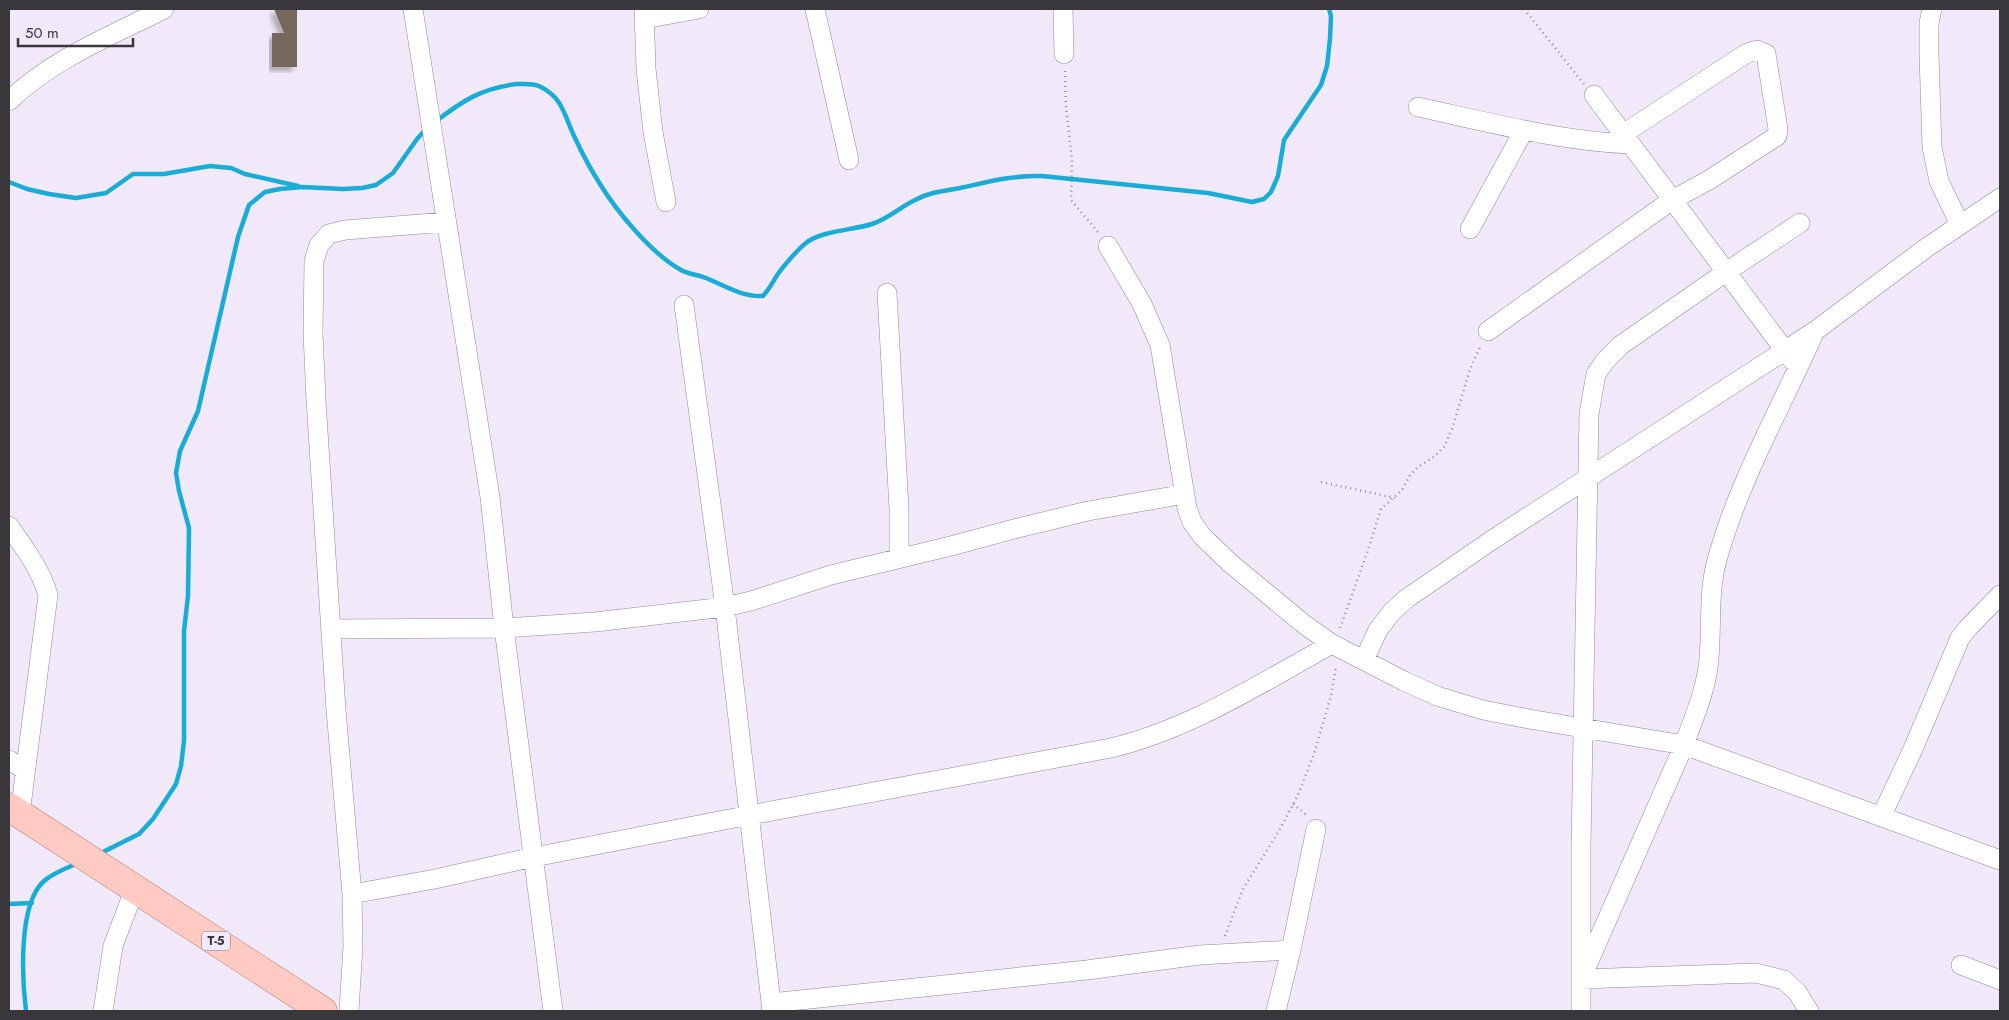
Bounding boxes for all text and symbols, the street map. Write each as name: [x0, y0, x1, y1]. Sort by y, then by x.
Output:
scale bar: [18, 15, 132, 47]
text: 50 m: [25, 22, 59, 44]
road number: T-5: [202, 931, 230, 950]

